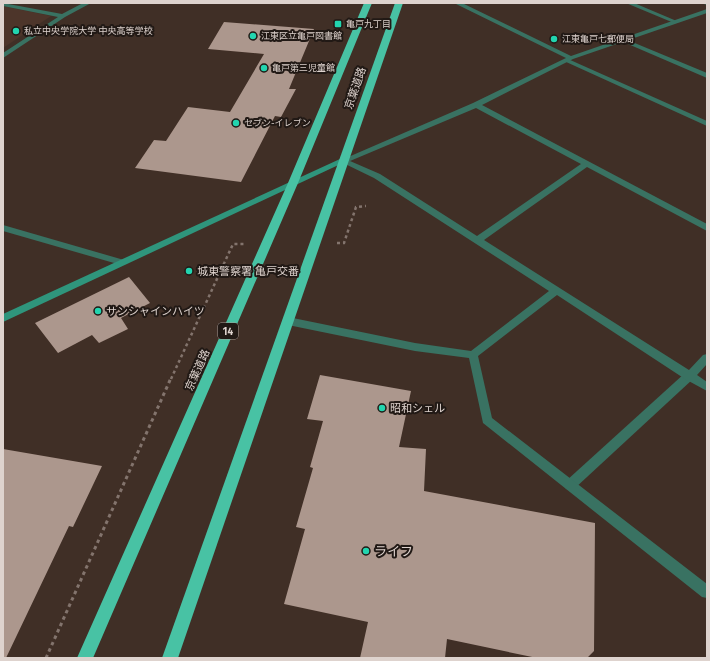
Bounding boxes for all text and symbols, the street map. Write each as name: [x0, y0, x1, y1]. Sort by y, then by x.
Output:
marker: 亀戸九丁目: [333, 19, 343, 29]
place label: 亀戸九丁目: [346, 19, 391, 29]
marker: 私立中央学院大学 中央高等学校: [11, 26, 21, 36]
place label: 私立中央学院大学 中央高等学校: [24, 26, 152, 36]
marker: 江東区立亀戸図書館: [248, 31, 258, 41]
place label: 江東区立亀戸図書館: [261, 31, 342, 41]
marker: 江東亀戸七郵便局: [549, 34, 559, 44]
place label: 江東亀戸七郵便局: [562, 34, 634, 44]
marker: 亀戸第三児童館: [259, 63, 269, 73]
place label: 亀戸第三児童館: [272, 63, 335, 73]
street label: 京葉道路: [342, 65, 369, 111]
marker: セブン-イレブン: [231, 118, 241, 128]
place label: セブン-イレブン: [244, 118, 311, 128]
place label: 城東警察署 亀戸交番: [197, 265, 299, 278]
marker: 城東警察署 亀戸交番: [184, 266, 194, 276]
place label: サンシャインハイツ: [106, 305, 205, 318]
marker: サンシャインハイツ: [93, 306, 103, 316]
road number: 14: [218, 323, 238, 339]
street label: 京葉道路: [183, 347, 212, 393]
place label: 昭和シェル: [390, 402, 445, 415]
marker: 昭和シェル: [377, 403, 387, 413]
place label: ライフ: [374, 544, 413, 559]
marker: ライフ: [361, 546, 371, 556]

